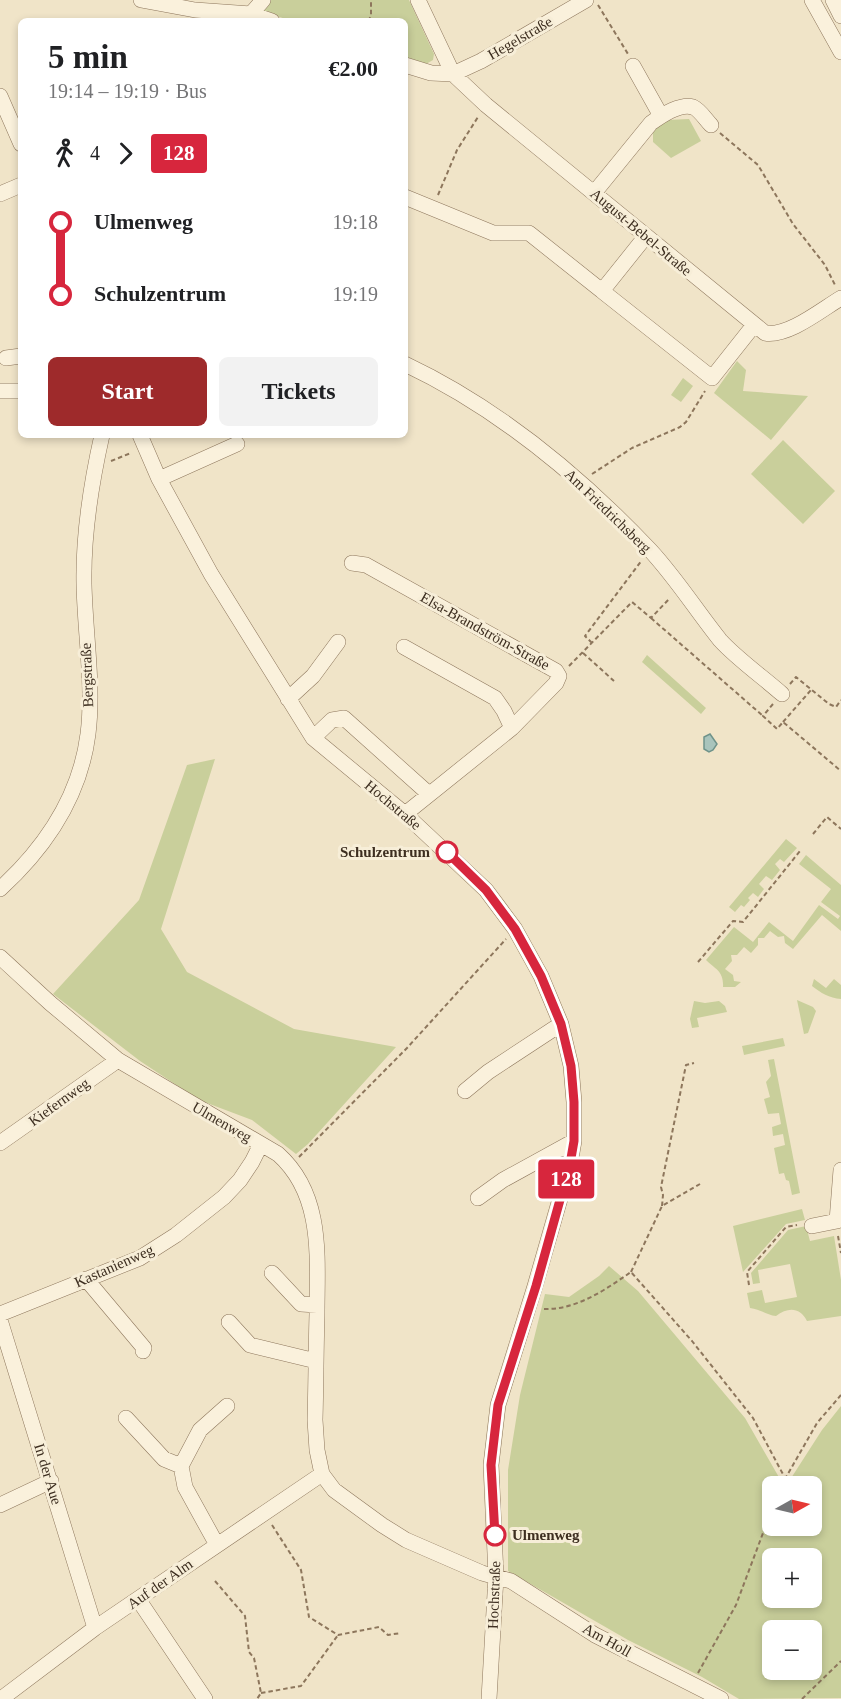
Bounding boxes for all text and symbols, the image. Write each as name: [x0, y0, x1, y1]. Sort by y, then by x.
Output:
street label: Hegelstraße: [485, 13, 555, 63]
text: 5 min: [48, 39, 128, 75]
text: €2.00: [329, 56, 378, 81]
text: 19:14 – 19:19 · Bus: [48, 80, 207, 102]
icon: walk: [48, 137, 81, 170]
icon: forward: [109, 137, 142, 170]
text: 128: [163, 141, 195, 165]
text: 4: [90, 142, 100, 164]
street label: August-Bebel-Straße: [587, 185, 695, 279]
text: Ulmenweg: [94, 209, 193, 234]
text: 19:18: [332, 211, 378, 233]
text: Schulzentrum: [94, 281, 226, 306]
text: 19:19: [332, 283, 378, 305]
button: Start: [48, 357, 207, 426]
button: Tickets: [219, 357, 378, 426]
street label: Am Friedrichsberg: [562, 466, 655, 557]
street label: Elsa-Brandström-Straße: [418, 589, 553, 673]
street label: Bergstraße: [78, 642, 96, 708]
street label: Hochstraße: [362, 777, 425, 833]
marker: Schulzentrum: [436, 841, 458, 863]
place label: Schulzentrum: [340, 844, 431, 860]
street label: Kiefernweg: [26, 1074, 93, 1129]
street label: Ulmenweg: [189, 1099, 255, 1146]
line badge: 128: [532, 1160, 600, 1198]
text: 128: [550, 1167, 582, 1191]
street label: Kastanienweg: [72, 1241, 157, 1291]
street label: In der Aue: [31, 1441, 65, 1507]
north arrow: [762, 1476, 822, 1536]
map controls: [762, 1476, 822, 1680]
marker: Ulmenweg: [484, 1524, 506, 1546]
place label: Ulmenweg: [512, 1527, 580, 1543]
button: +: [762, 1548, 822, 1608]
street label: Auf der Alm: [124, 1556, 196, 1612]
street label: Hochstraße: [485, 1560, 503, 1629]
street label: Am Holl: [580, 1620, 634, 1660]
button: −: [762, 1620, 822, 1680]

